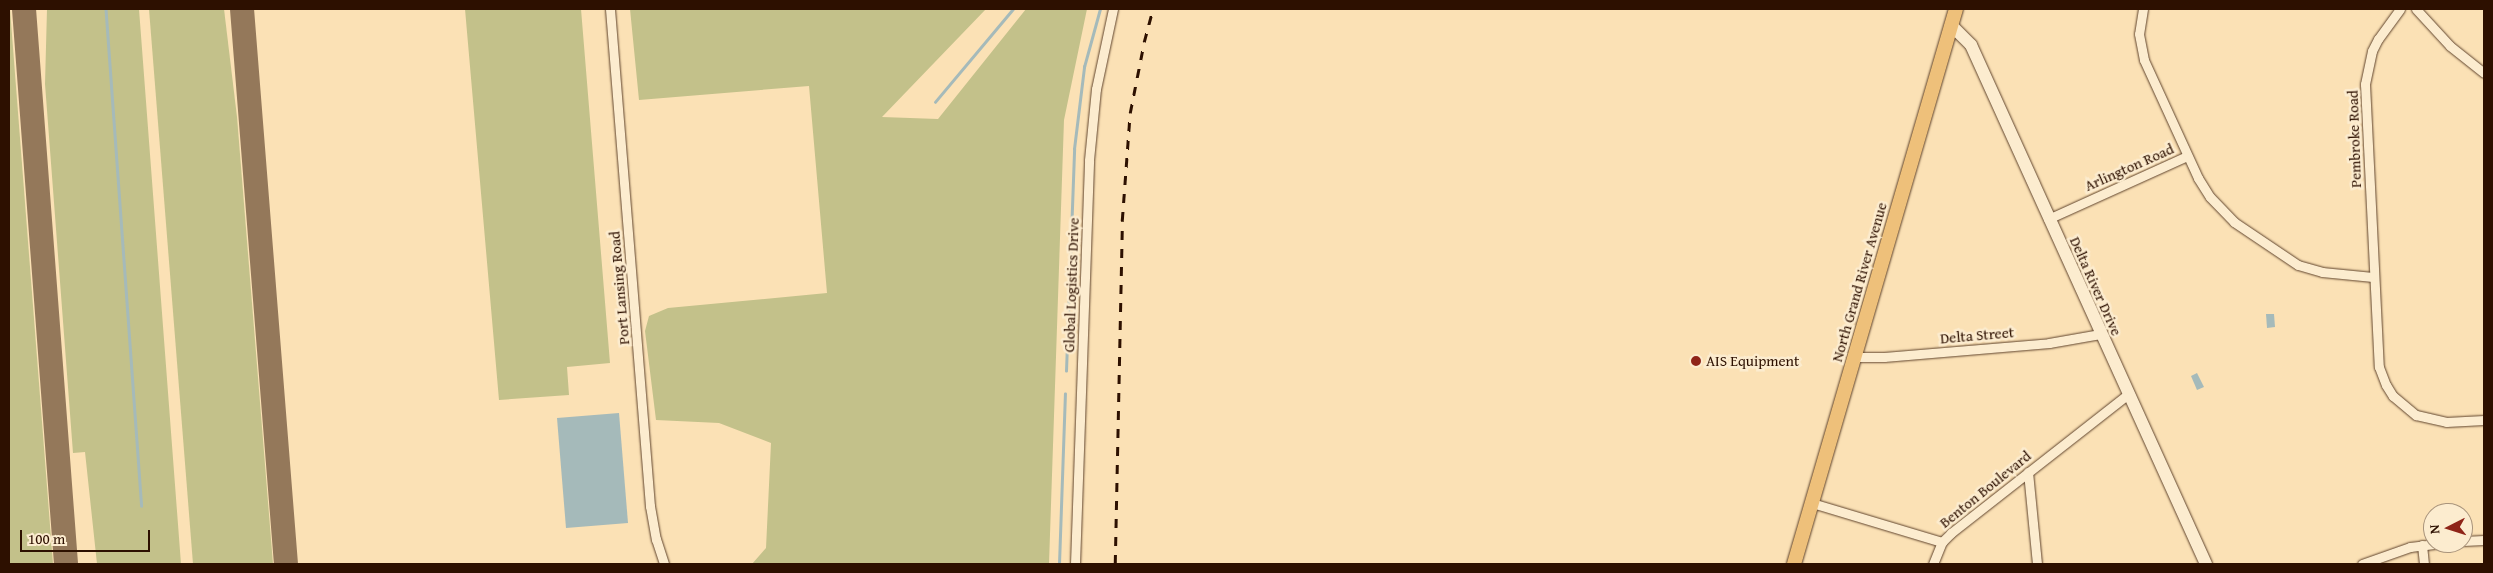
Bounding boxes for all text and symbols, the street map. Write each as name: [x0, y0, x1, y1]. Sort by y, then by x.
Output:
street label: Pembroke Road: [2343, 90, 2365, 188]
street label: Arlington Road: [2082, 139, 2176, 195]
street label: North Grand River Avenue: [1828, 200, 1890, 364]
street label: Global Logistics Drive: [1060, 217, 1082, 353]
street label: Port Lansing Road: [605, 230, 633, 346]
street label: Delta River Drive: [2066, 234, 2126, 338]
street label: Delta Street: [1939, 323, 2015, 347]
place label: AIS Equipment: [1706, 352, 1799, 370]
marker: AIS Equipment: [1690, 355, 1702, 367]
street label: Benton Boulevard: [1936, 447, 2034, 531]
north arrow: [2423, 503, 2473, 553]
scale bar: [22, 520, 152, 552]
text: N: [2424, 524, 2444, 535]
text: 100 m: [28, 528, 65, 549]

